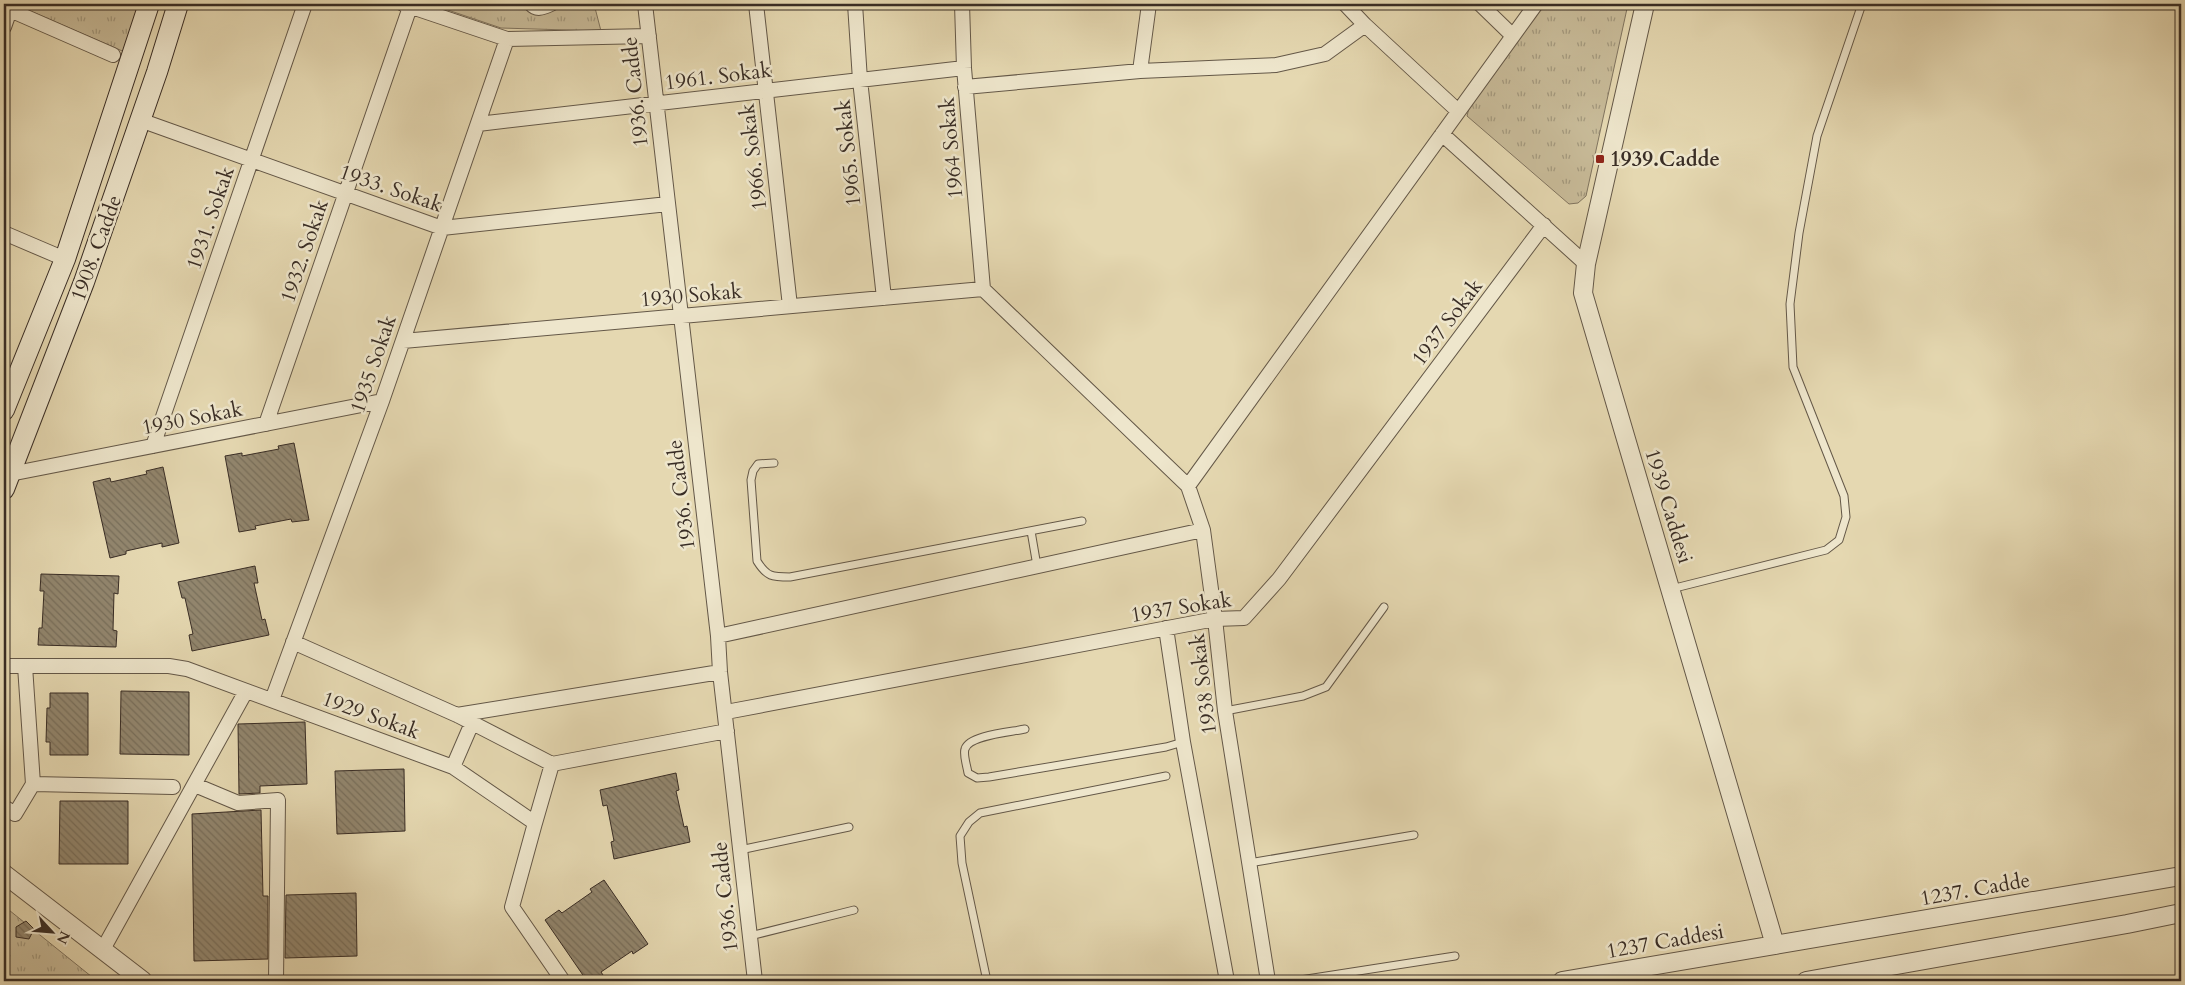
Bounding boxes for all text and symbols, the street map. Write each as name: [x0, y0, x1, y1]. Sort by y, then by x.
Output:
street label: 1936. Cadde: [615, 35, 656, 149]
street label: 1961. Sokak: [663, 55, 774, 97]
street label: 1964 Sokak: [933, 95, 970, 200]
street label: 1965. Sokak: [828, 97, 869, 208]
street label: 1966. Sokak: [732, 101, 774, 212]
place label: 1939.Cadde: [1610, 145, 1720, 174]
marker: 1939.Cadde: [1594, 153, 1606, 165]
street label: 1933. Sokak: [335, 157, 447, 220]
street label: 1931. Sokak: [179, 162, 242, 274]
street label: 1908. Cadde: [64, 191, 129, 305]
street label: 1932. Sokak: [273, 195, 336, 307]
street label: 1937 Sokak: [1405, 272, 1490, 372]
street label: 1930 Sokak: [639, 277, 744, 314]
street label: 1935 Sokak: [343, 310, 404, 417]
street label: 1930 Sokak: [139, 394, 246, 442]
street label: 1936. Cadde: [660, 438, 703, 552]
street label: 1939 Caddesi: [1637, 445, 1700, 567]
street label: 1937 Sokak: [1128, 585, 1235, 630]
street label: 1938 Sokak: [1183, 631, 1224, 736]
street label: 1929 Sokak: [318, 684, 424, 747]
street label: 1936. Cadde: [705, 840, 746, 954]
street label: 1237. Cadde: [1918, 866, 2032, 913]
north arrow: [28, 908, 78, 958]
street label: 1237 Caddesi: [1604, 917, 1726, 966]
text: N: [52, 928, 74, 947]

